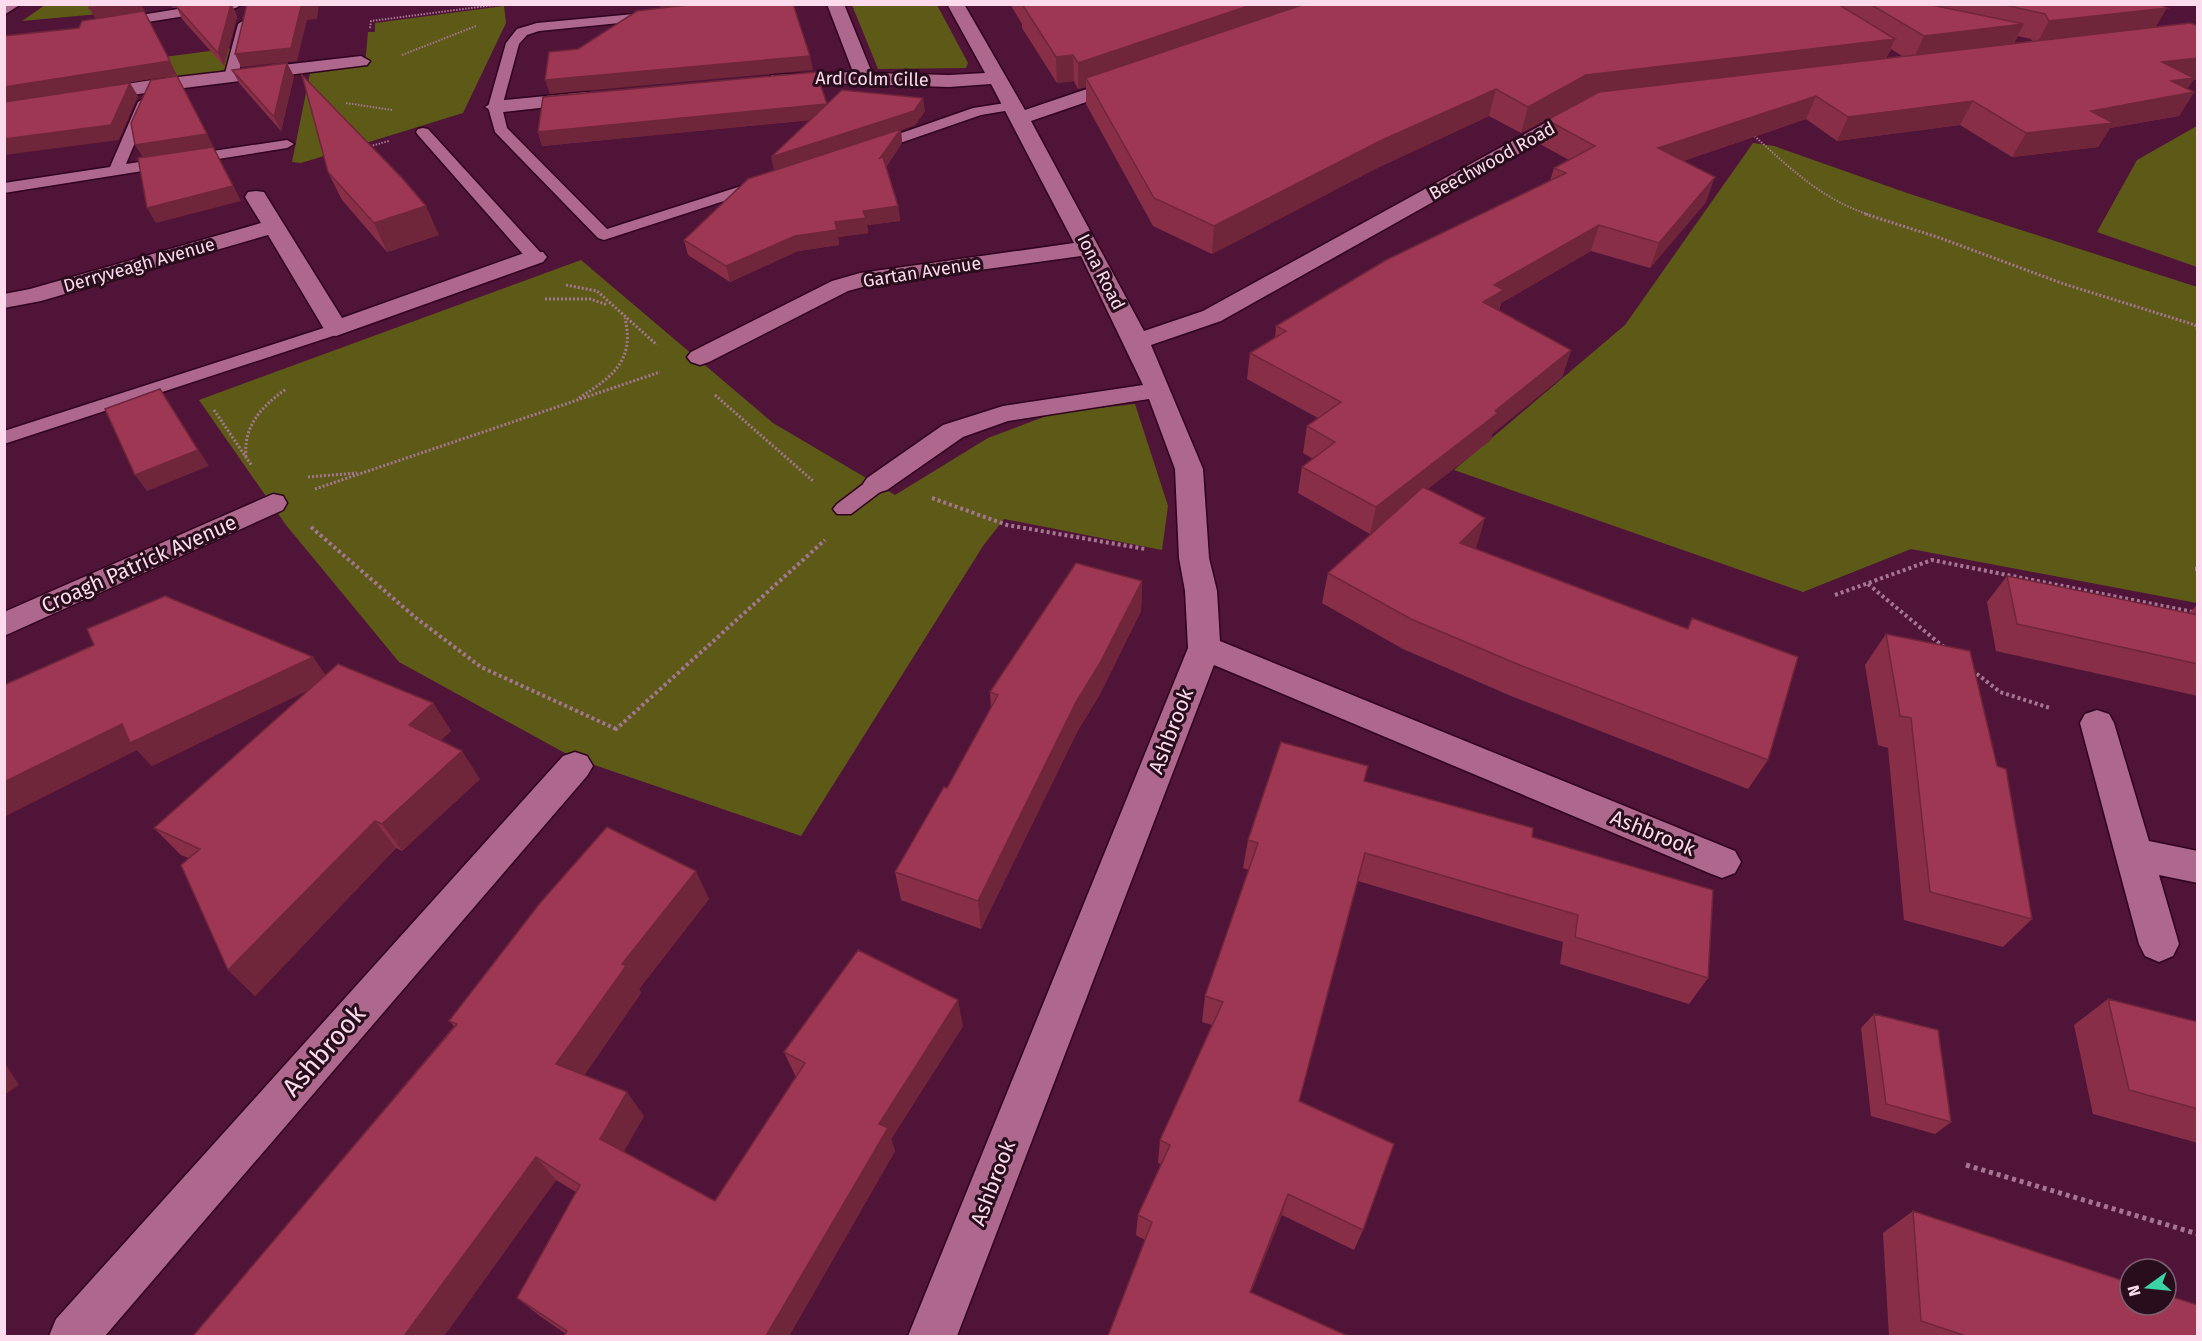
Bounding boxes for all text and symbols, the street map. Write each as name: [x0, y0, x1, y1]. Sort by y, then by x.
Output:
street label: Ard Colm Cille: [815, 67, 929, 91]
street label: Beechwood Road: [1425, 117, 1559, 205]
street label: Iona Road: [1072, 230, 1130, 314]
street label: Derryveagh Avenue: [61, 233, 217, 297]
street label: Gartan Avenue: [861, 252, 983, 292]
street label: Croagh Patrick Avenue: [37, 509, 241, 619]
street label: Ashbrook: [1143, 684, 1199, 777]
street label: Ashbrook: [1607, 804, 1700, 862]
street label: Ashbrook: [276, 999, 372, 1103]
street label: Ashbrook: [965, 1136, 1021, 1229]
north arrow: [2118, 1257, 2178, 1317]
text: N: [2123, 1283, 2145, 1298]

